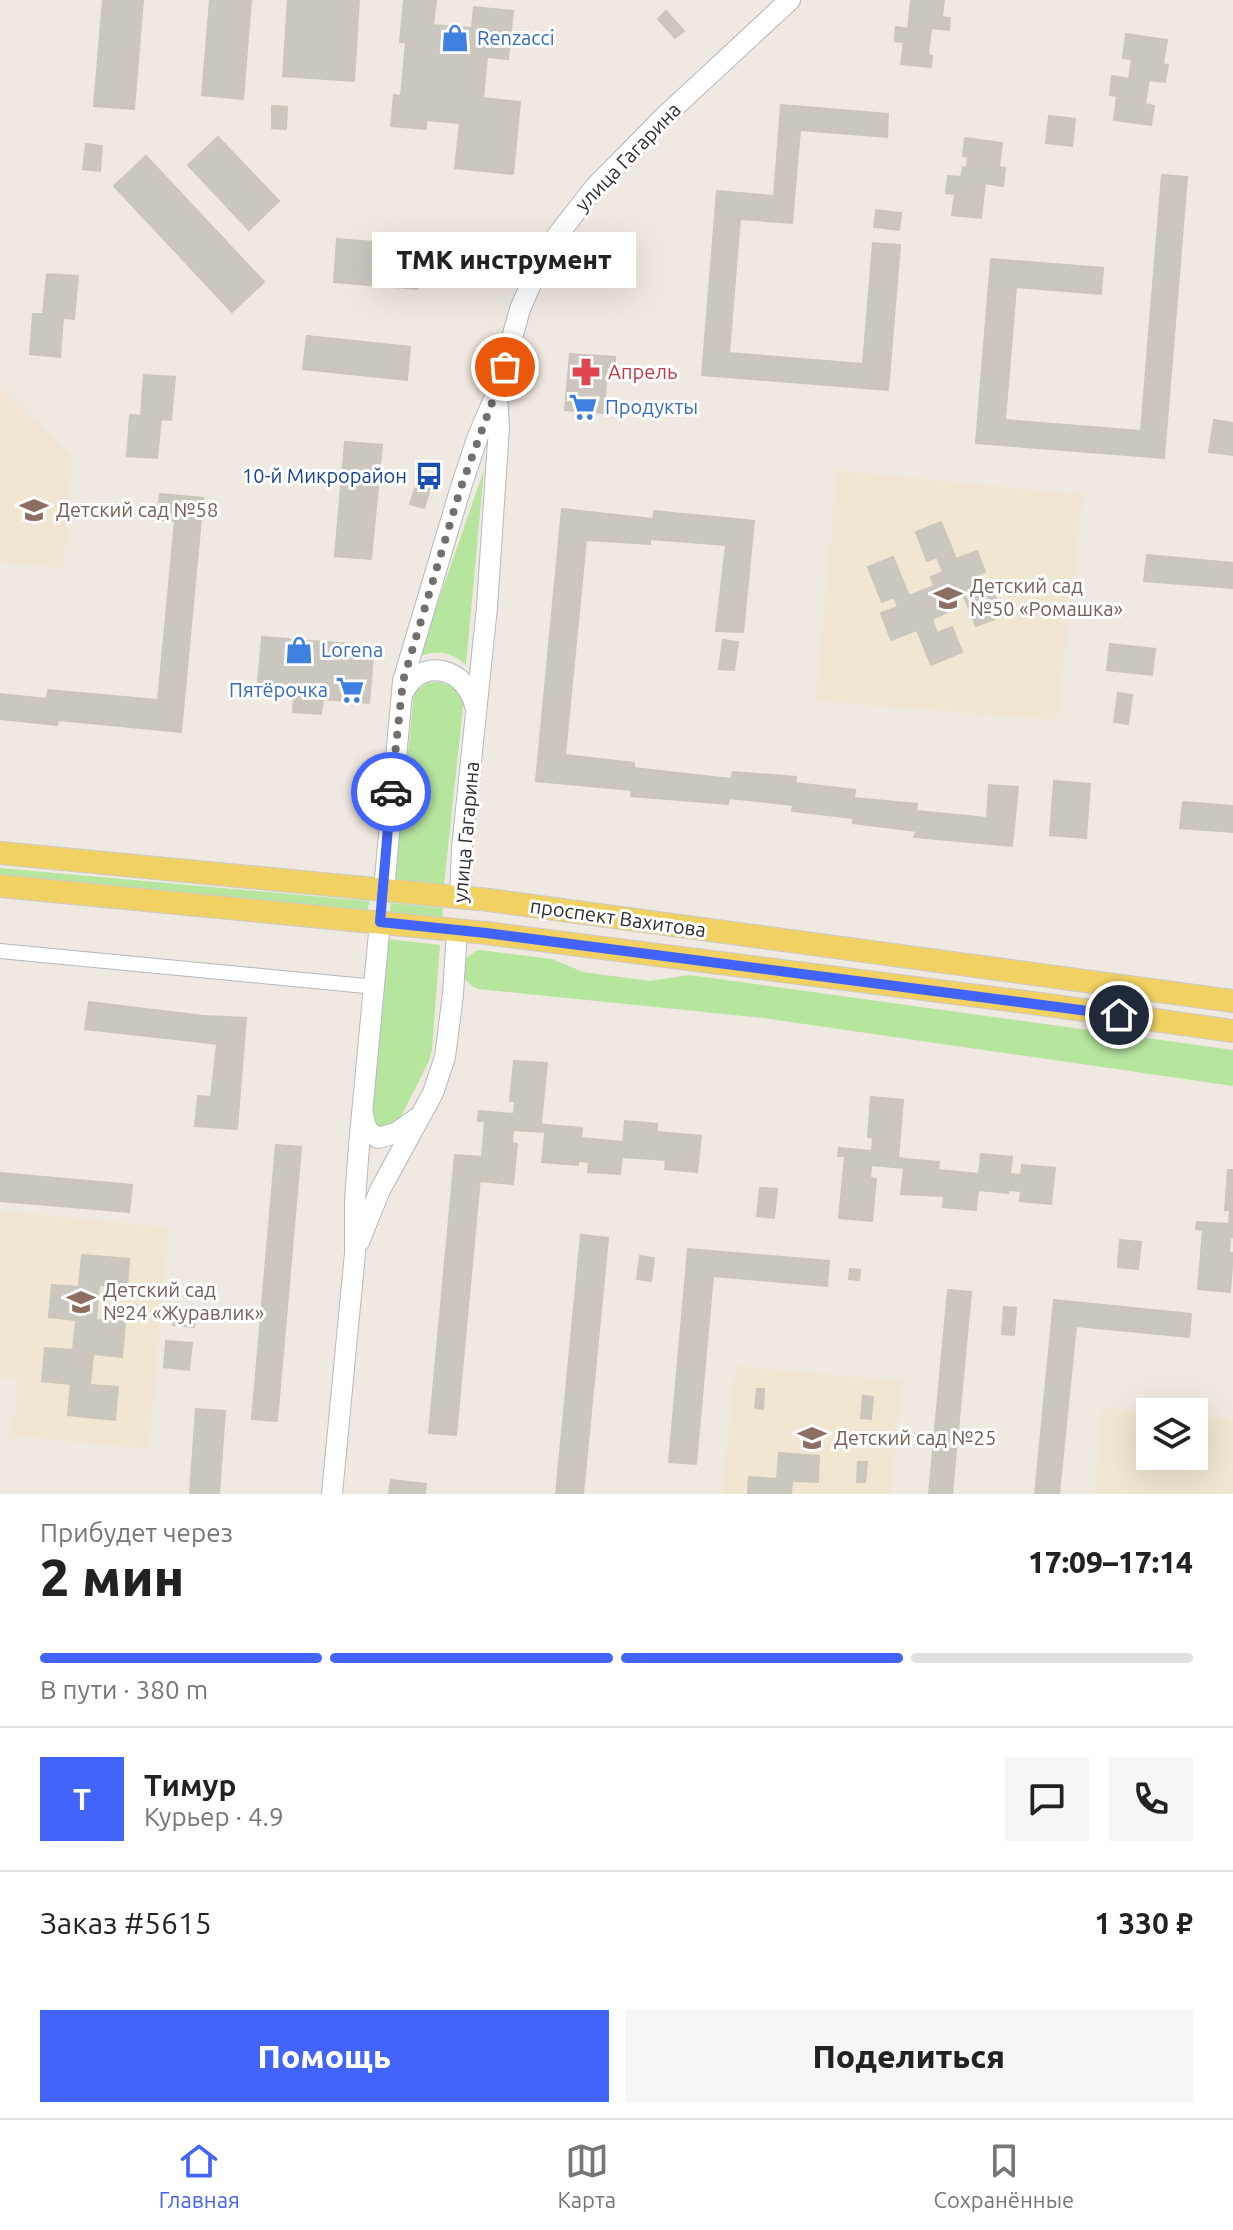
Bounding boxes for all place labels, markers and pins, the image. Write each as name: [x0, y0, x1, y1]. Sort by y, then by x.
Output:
shop icon: Renzacci: [440, 23, 470, 53]
place label: Renzacci: [477, 26, 555, 49]
callout: ТМК инструмент: [373, 231, 637, 287]
pin: [471, 333, 539, 401]
pharmacy icon: Апрель: [571, 357, 601, 387]
place label: Апрель: [608, 360, 677, 383]
supermarket icon: Продукты: [568, 392, 598, 422]
place label: Продукты: [605, 395, 698, 418]
bus stop icon: 10-й Микрорайон: [414, 461, 444, 491]
place label: 10-й Микрорайон: [242, 464, 407, 487]
school or university icon: Детский сад №58: [19, 495, 49, 525]
place label: Детский сад №58: [56, 498, 218, 521]
place label: Детский сад №50 «Ромашка»: [970, 574, 1123, 620]
school or university icon: Детский сад №50 «Ромашка»: [933, 583, 963, 613]
shop icon: Lorena: [284, 635, 314, 665]
place label: Lorena: [321, 638, 383, 661]
supermarket icon: Пятёрочка: [335, 675, 365, 705]
place label: Пятёрочка: [229, 678, 328, 701]
pin: [1085, 981, 1153, 1049]
place label: Детский сад №24 «Журавлик»: [103, 1278, 264, 1324]
school or university icon: Детский сад №24 «Журавлик»: [66, 1287, 96, 1317]
school or university icon: Детский сад №25: [797, 1423, 827, 1453]
place label: Детский сад №25: [834, 1426, 996, 1449]

